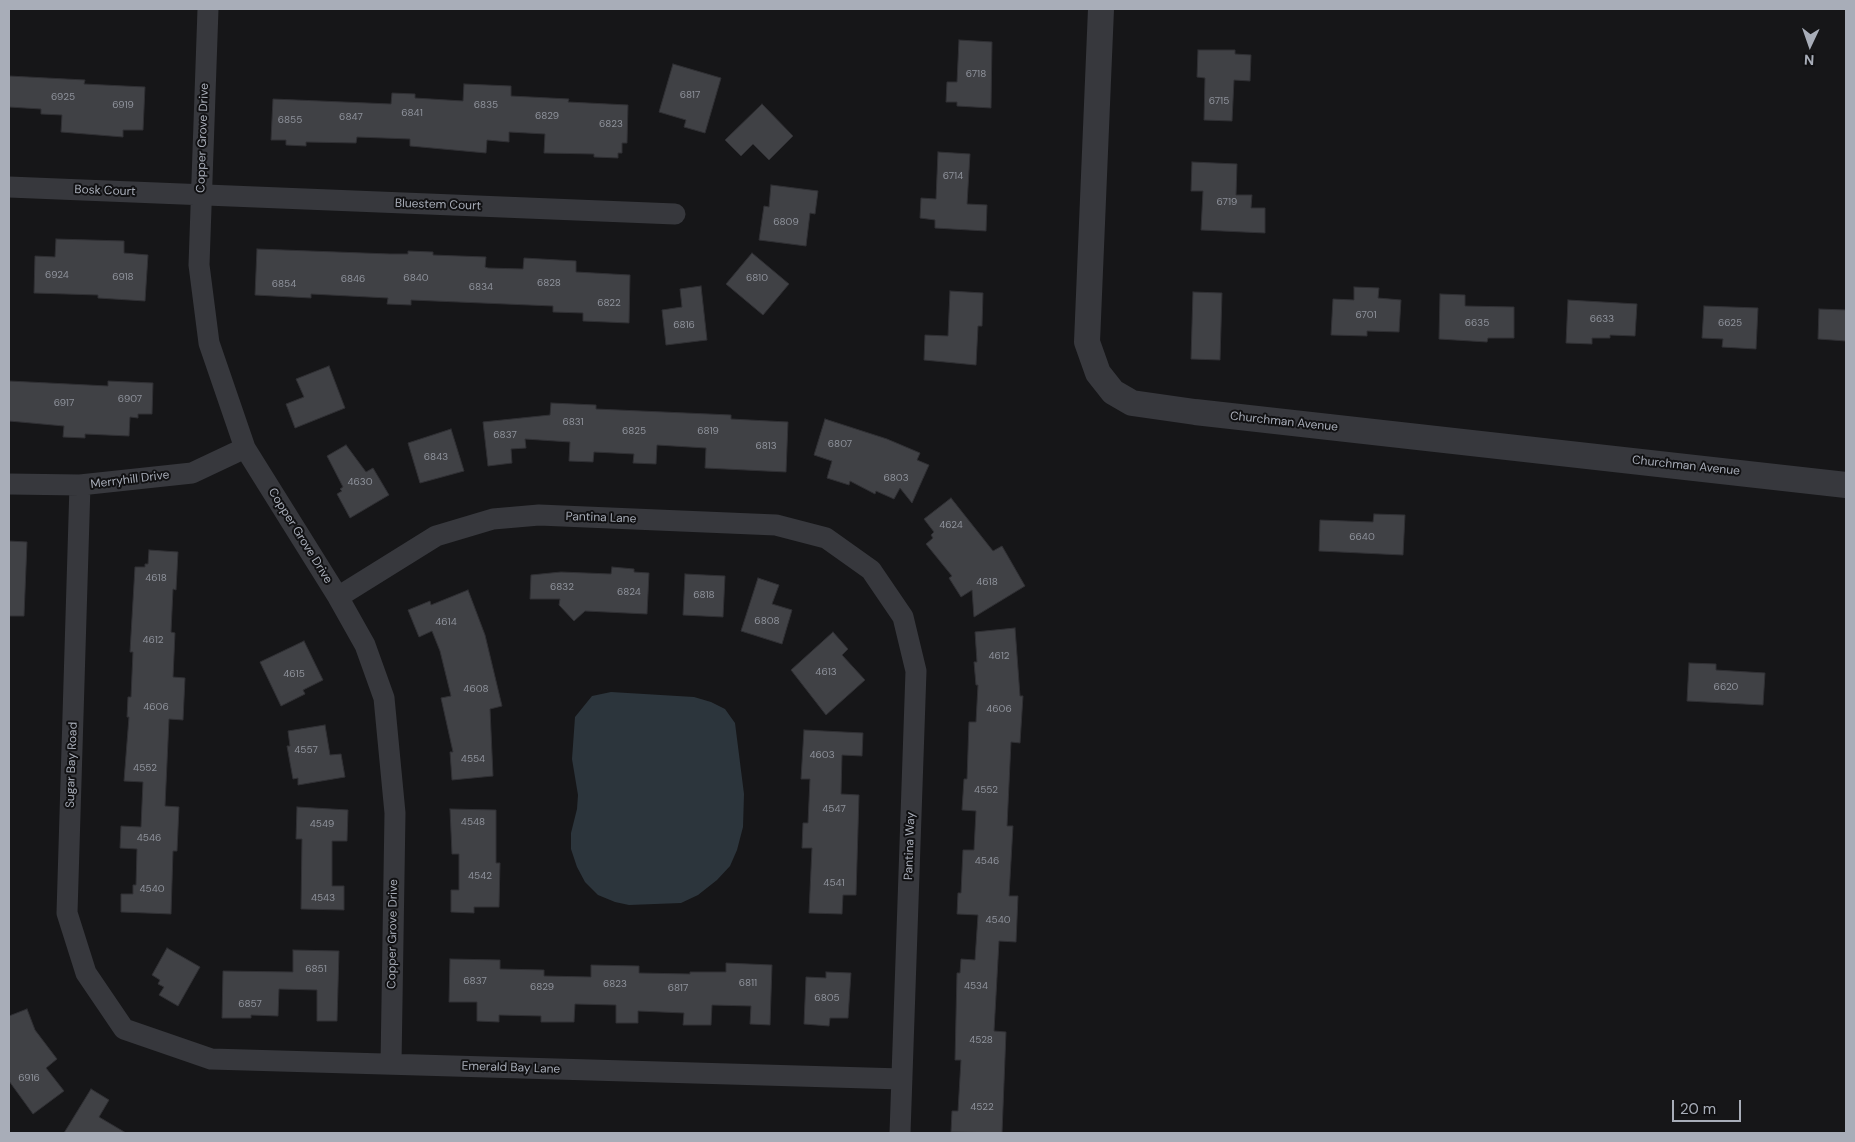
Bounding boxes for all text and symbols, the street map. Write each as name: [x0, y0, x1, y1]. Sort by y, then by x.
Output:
north arrow: [1785, 20, 1835, 70]
text: N: [1804, 51, 1815, 69]
house number: 6718: [966, 68, 986, 80]
street label: Copper Grove Drive: [194, 83, 212, 193]
house number: 6817: [680, 89, 700, 101]
house number: 6925: [51, 91, 75, 103]
house number: 6715: [1209, 95, 1229, 107]
house number: 6919: [112, 99, 134, 111]
house number: 6835: [474, 99, 498, 111]
house number: 6841: [401, 107, 423, 119]
house number: 6829: [535, 110, 559, 122]
house number: 6847: [339, 111, 363, 123]
house number: 6855: [278, 114, 302, 126]
house number: 6823: [599, 118, 623, 130]
house number: 6714: [943, 170, 963, 182]
street label: Bosk Court: [74, 183, 136, 199]
street label: Bluestem Court: [395, 196, 481, 214]
house number: 6719: [1217, 196, 1237, 208]
house number: 6809: [773, 216, 799, 228]
house number: 6924: [45, 269, 69, 281]
house number: 6918: [112, 271, 134, 283]
house number: 6840: [403, 272, 429, 284]
house number: 6810: [746, 272, 768, 284]
house number: 6846: [341, 273, 365, 285]
house number: 6828: [537, 277, 561, 289]
house number: 6854: [272, 278, 296, 290]
house number: 6834: [469, 281, 493, 293]
house number: 6822: [597, 297, 621, 309]
house number: 6701: [1355, 309, 1377, 321]
house number: 6633: [1590, 313, 1614, 325]
house number: 6635: [1465, 317, 1489, 329]
house number: 6625: [1718, 317, 1742, 329]
house number: 6816: [673, 319, 695, 331]
house number: 6907: [118, 393, 142, 405]
house number: 6917: [54, 397, 74, 409]
street label: Churchman Avenue: [1229, 409, 1339, 435]
house number: 6831: [562, 416, 584, 428]
house number: 6825: [622, 425, 646, 437]
house number: 6819: [697, 425, 719, 437]
house number: 6837: [493, 429, 517, 441]
house number: 6807: [828, 438, 852, 450]
house number: 6813: [755, 440, 777, 452]
house number: 6843: [424, 451, 448, 463]
street label: Churchman Avenue: [1631, 453, 1741, 479]
street label: Merryhill Drive: [90, 468, 170, 492]
house number: 6803: [883, 472, 909, 484]
house number: 4630: [347, 476, 373, 488]
street label: Copper Grove Drive: [265, 486, 335, 586]
street label: Pantina Lane: [565, 510, 637, 526]
house number: 4624: [939, 519, 963, 531]
house number: 6640: [1349, 531, 1375, 543]
house number: 4618: [145, 572, 167, 584]
house number: 4618: [976, 576, 998, 588]
house number: 6832: [550, 581, 574, 593]
house number: 6824: [617, 586, 641, 598]
house number: 6818: [693, 589, 715, 601]
house number: 6808: [754, 615, 780, 627]
house number: 4614: [435, 616, 457, 628]
house number: 4612: [142, 634, 164, 646]
house number: 4612: [988, 650, 1010, 662]
house number: 4613: [815, 666, 837, 678]
house number: 4615: [283, 668, 305, 680]
house number: 6620: [1714, 681, 1738, 693]
house number: 4608: [463, 683, 489, 695]
house number: 4606: [143, 701, 169, 713]
house number: 4606: [986, 703, 1012, 715]
street label: Sugar Bay Road: [63, 722, 81, 808]
house number: 4557: [294, 744, 318, 756]
house number: 4603: [809, 749, 835, 761]
house number: 4554: [461, 753, 485, 765]
house number: 4552: [133, 762, 157, 774]
house number: 4552: [974, 784, 998, 796]
house number: 4547: [822, 803, 846, 815]
street label: Pantina Way: [902, 812, 918, 880]
house number: 4548: [461, 816, 485, 828]
house number: 4549: [310, 818, 334, 830]
house number: 4546: [137, 832, 161, 844]
house number: 4546: [975, 855, 999, 867]
house number: 4542: [468, 870, 492, 882]
house number: 4541: [823, 877, 845, 889]
street label: Copper Grove Drive: [385, 879, 401, 989]
house number: 4540: [139, 883, 165, 895]
house number: 4543: [311, 892, 335, 904]
house number: 4540: [985, 914, 1011, 926]
house number: 6851: [305, 963, 327, 975]
house number: 6837: [463, 975, 487, 987]
house number: 6811: [739, 977, 757, 989]
house number: 6823: [603, 978, 627, 990]
house number: 4534: [964, 980, 988, 992]
house number: 6829: [530, 981, 554, 993]
house number: 6817: [668, 982, 688, 994]
house number: 6805: [814, 992, 840, 1004]
house number: 6857: [238, 998, 262, 1010]
house number: 4528: [969, 1034, 993, 1046]
street label: Emerald Bay Lane: [461, 1059, 561, 1077]
house number: 6916: [18, 1072, 40, 1084]
scale bar: [1675, 1090, 1744, 1122]
text: 20 m: [1680, 1099, 1716, 1119]
house number: 4522: [970, 1101, 994, 1113]

